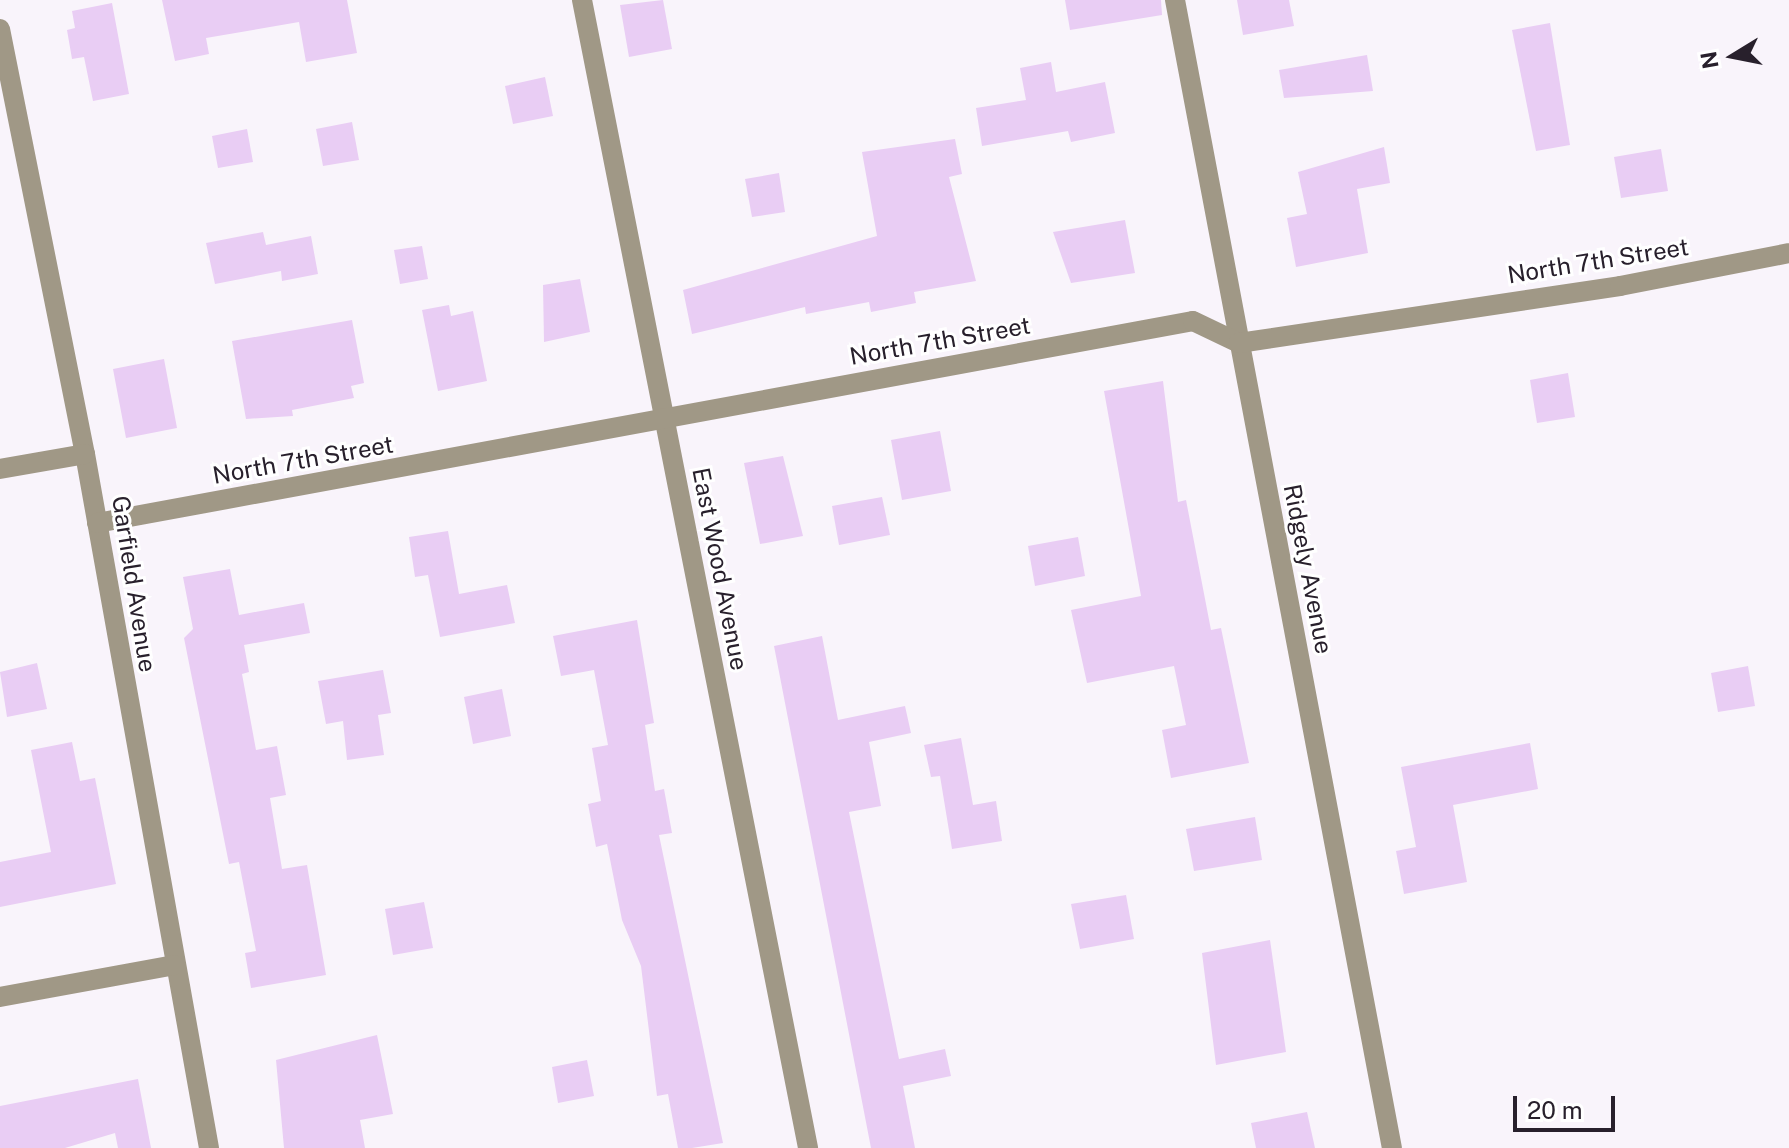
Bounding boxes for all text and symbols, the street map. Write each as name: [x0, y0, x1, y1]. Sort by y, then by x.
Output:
north arrow: [1693, 16, 1773, 96]
text: N: [1695, 49, 1724, 71]
street label: North 7th Street: [1505, 232, 1691, 290]
street label: North 7th Street: [847, 311, 1033, 371]
street label: North 7th Street: [210, 430, 396, 490]
street label: East Wood Avenue: [686, 465, 754, 673]
street label: Ridgely Avenue: [1277, 482, 1339, 656]
street label: Garfield Avenue: [106, 494, 162, 674]
scale bar: [1517, 1080, 1619, 1130]
text: 20 m: [1527, 1096, 1583, 1124]

